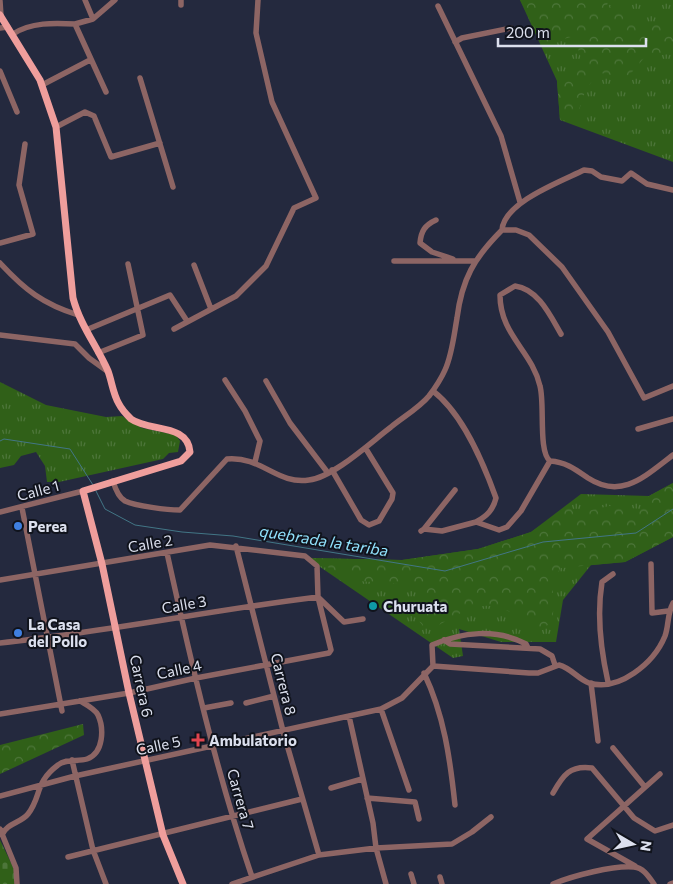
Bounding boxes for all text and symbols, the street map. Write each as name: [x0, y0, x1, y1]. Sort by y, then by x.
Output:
scale bar: [498, 15, 646, 47]
text: 200 m: [506, 23, 550, 41]
street label: Calle 1: [15, 476, 61, 504]
place label: Perea: [28, 517, 67, 535]
marker: Perea: [12, 520, 24, 532]
water label: quebrada la tariba: [258, 520, 390, 560]
street label: Calle 2: [126, 530, 174, 556]
street label: Calle 3: [160, 591, 208, 617]
place label: Churuata: [383, 597, 447, 615]
marker: Churuata: [367, 600, 379, 612]
place label: La Casa del Pollo: [28, 615, 87, 650]
marker: La Casa del Pollo: [12, 627, 24, 639]
street label: Carrera 8: [268, 651, 300, 717]
street label: Carrera 6: [127, 653, 157, 719]
street label: Calle 4: [155, 655, 203, 683]
place label: Ambulatorio: [209, 731, 297, 749]
street label: Calle 5: [134, 732, 182, 758]
marker: Ambulatorio: [191, 733, 205, 747]
street label: Carrera 7: [224, 767, 258, 831]
north arrow: [608, 819, 658, 869]
text: N: [637, 840, 656, 853]

